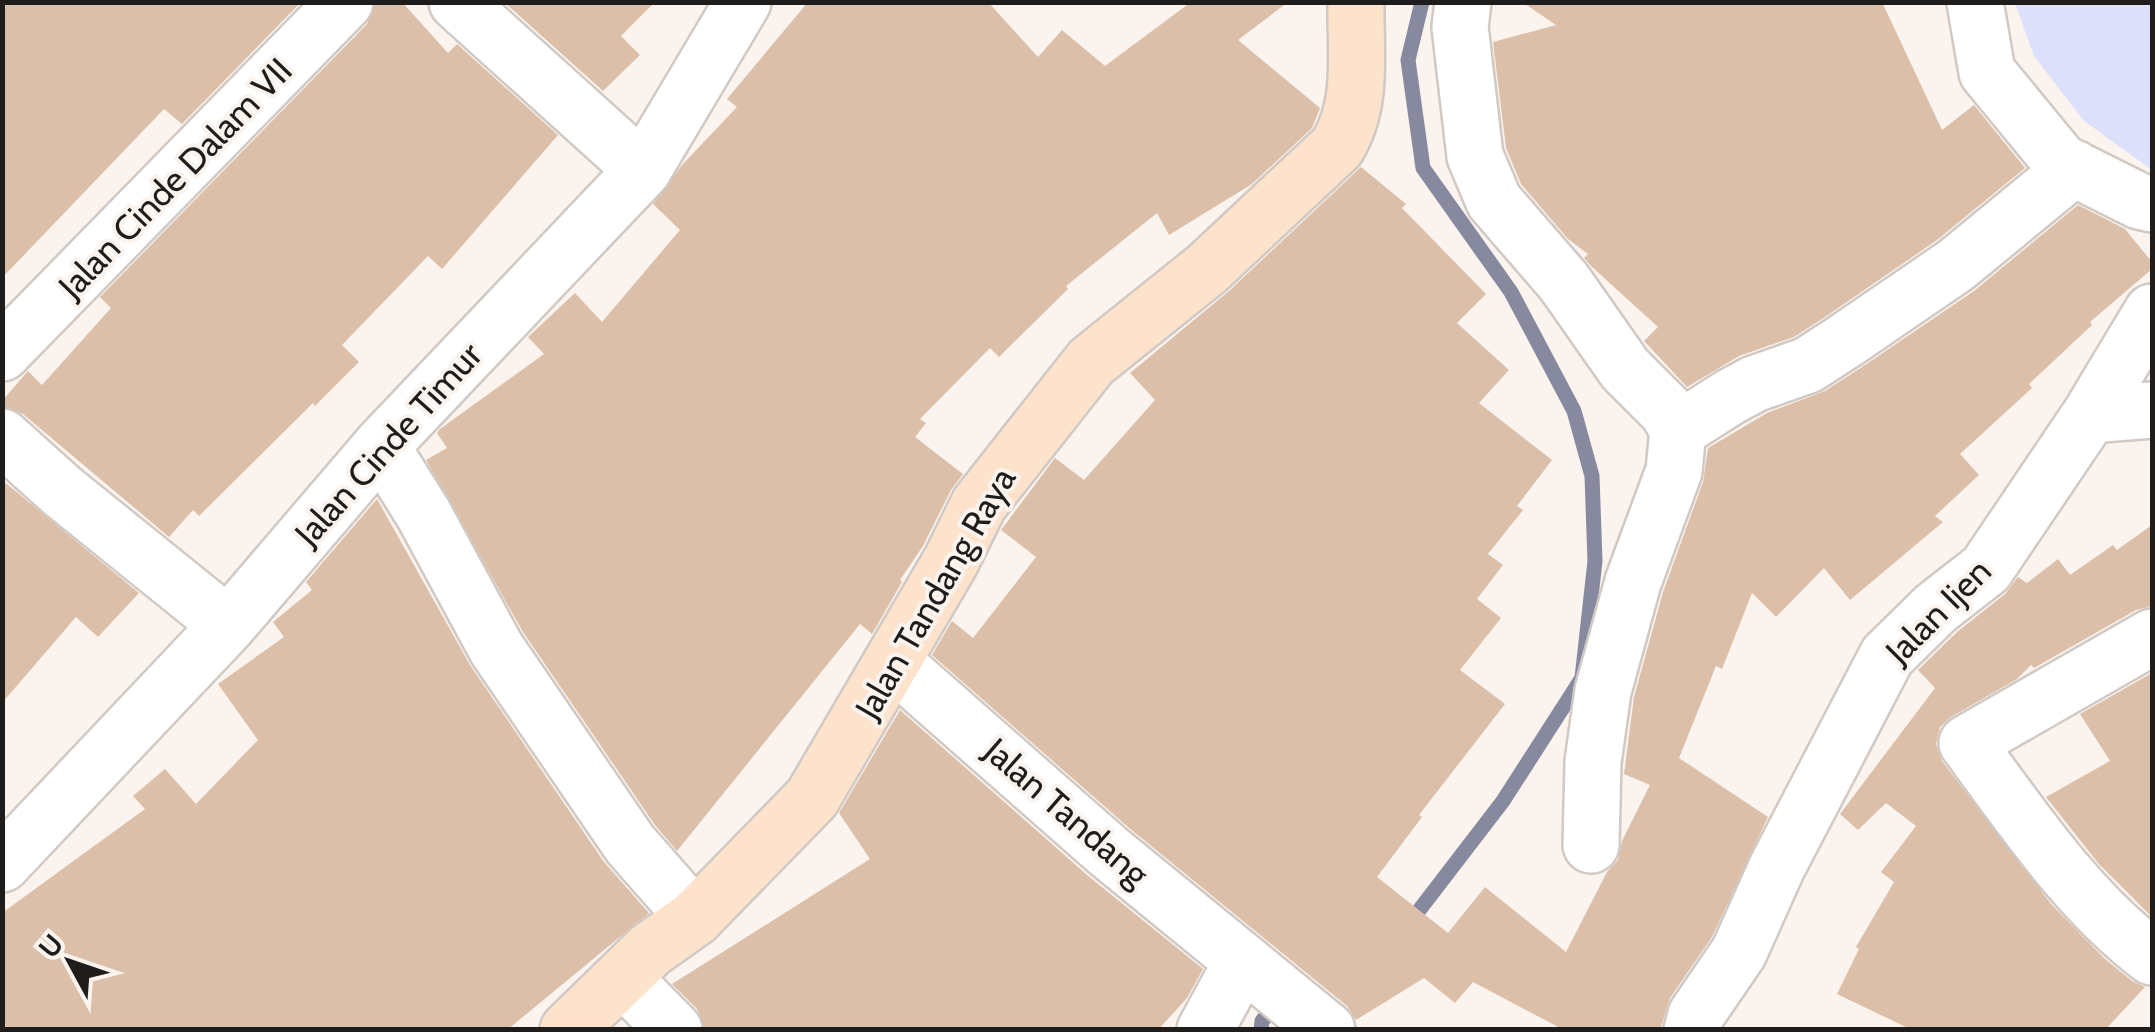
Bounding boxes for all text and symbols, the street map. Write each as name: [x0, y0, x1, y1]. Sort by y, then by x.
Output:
street label: Jalan Cinde Dalam VII: [49, 49, 301, 308]
street label: Jalan Cinde Timur: [285, 334, 490, 555]
street label: Jalan Tandang Raya: [845, 459, 1025, 727]
street label: Jalan Ijen: [1876, 549, 2000, 673]
street label: Jalan Tandang: [975, 728, 1159, 896]
north arrow: [20, 912, 120, 1012]
text: U: [31, 927, 70, 965]

